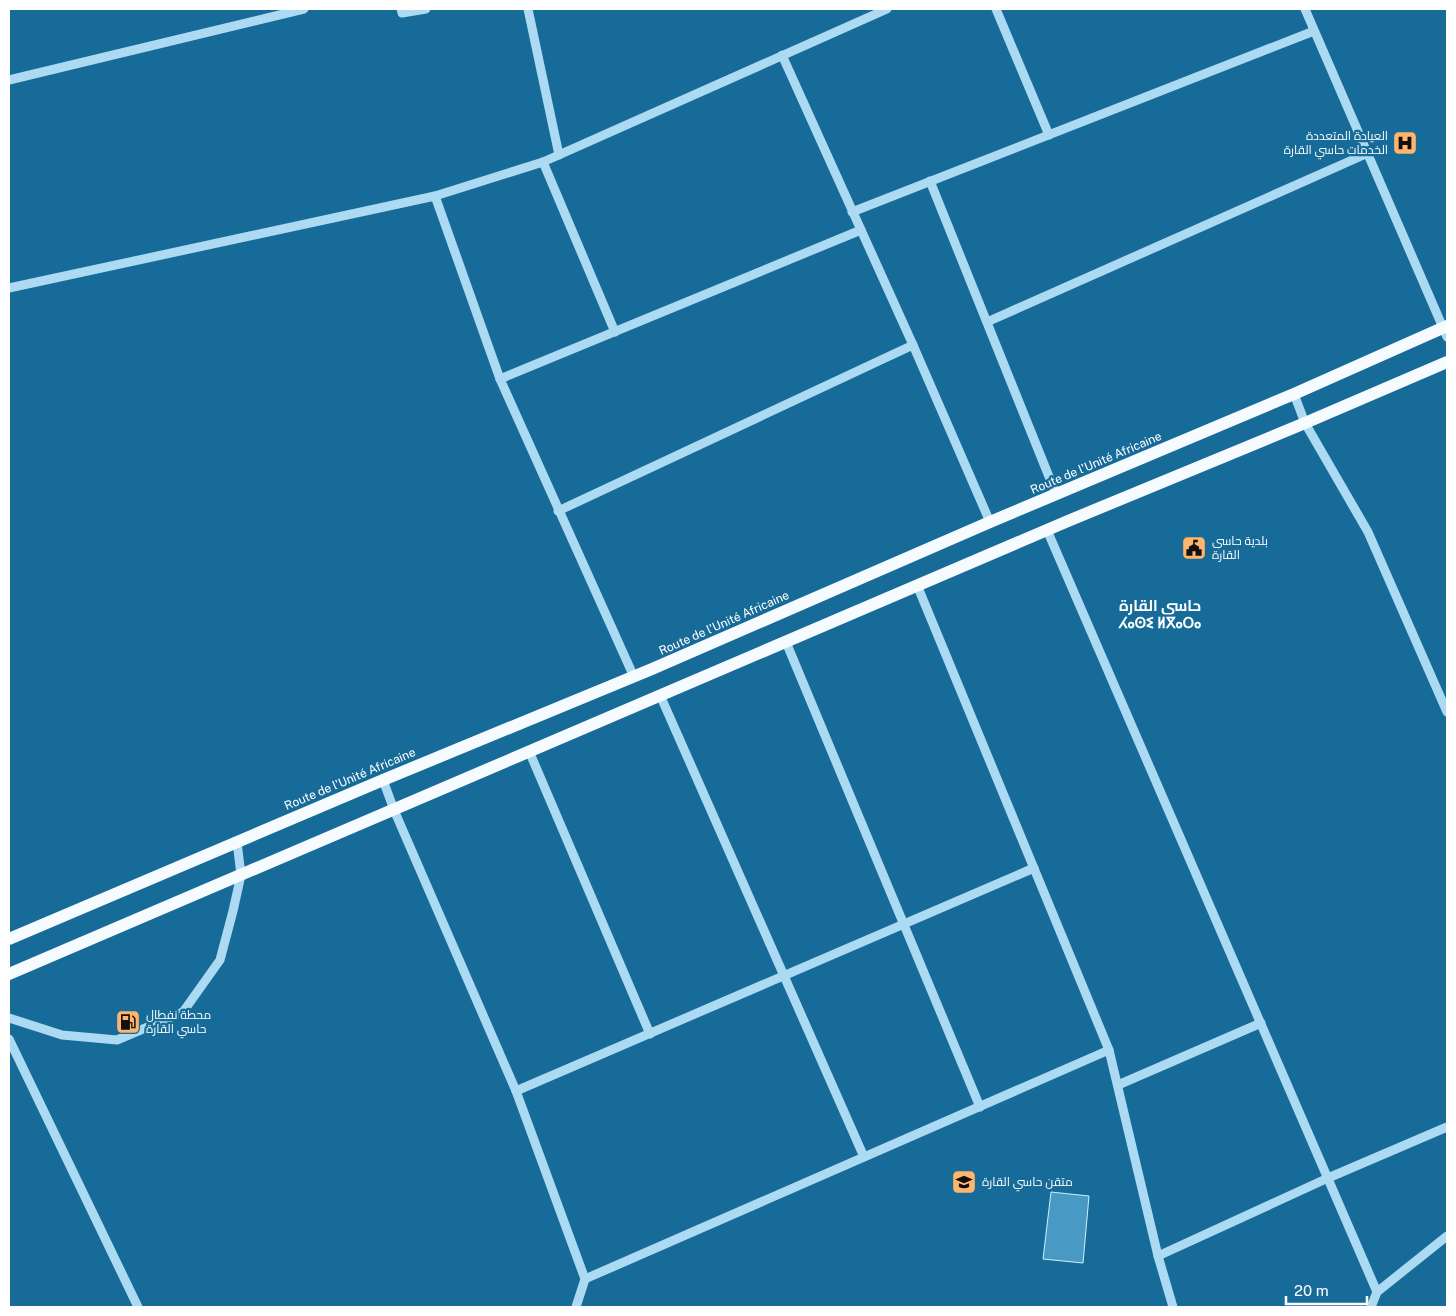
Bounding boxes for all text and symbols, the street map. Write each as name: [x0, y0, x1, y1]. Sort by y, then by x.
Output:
place label: العيادة المتعددة الخدمات حاسي القارة: [1284, 129, 1388, 160]
hospital icon: العيادة المتعددة الخدمات حاسي القارة: [1392, 130, 1418, 156]
street label: Route de l'Unité Africaine: [1028, 429, 1164, 497]
place label: بلدية حاسي القارة: [1212, 534, 1268, 562]
public building icon: بلدية حاسي القارة: [1181, 535, 1207, 561]
street label: Route de l'Unité Africaine: [657, 588, 791, 658]
district label: حاسي القارة ⵃⴰⵙⵉ ⵍⴳⴰⵔⴰ: [1118, 597, 1201, 631]
street label: Route de l'Unité Africaine: [282, 745, 418, 813]
place label: محطة نفطال حاسي القارة: [146, 1008, 211, 1039]
fuel station icon: محطة نفطال حاسي القارة: [115, 1009, 141, 1035]
school or university icon: متقن حاسي القارة: [951, 1169, 977, 1195]
place label: متقن حاسي القارة: [982, 1175, 1073, 1192]
scale bar: [1286, 1274, 1367, 1306]
text: 20 m: [1294, 1282, 1329, 1299]

